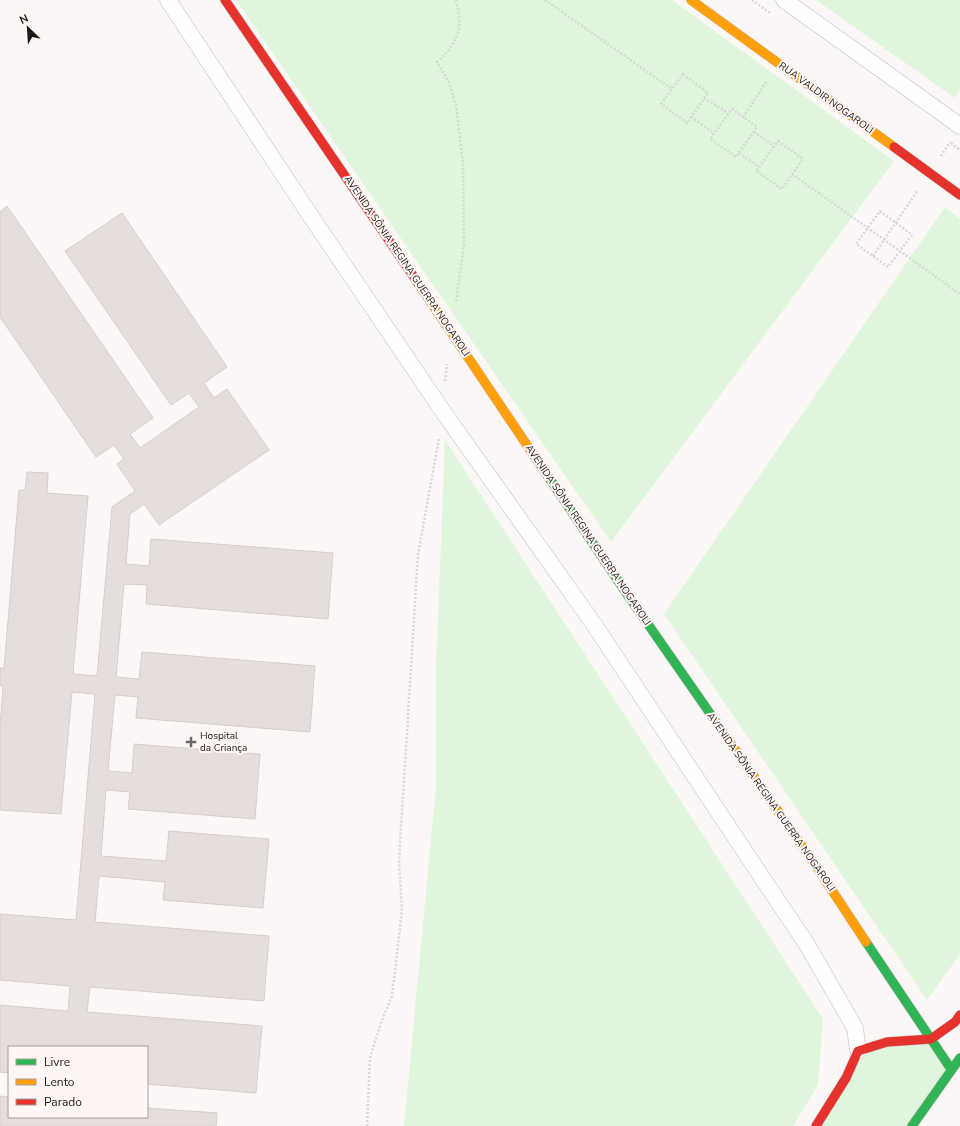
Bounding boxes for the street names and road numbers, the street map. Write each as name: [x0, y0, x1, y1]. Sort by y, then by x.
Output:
street label: RUA VALDIR NOGAROLI: [776, 59, 876, 137]
street label: AVENIDA SÔNIA REGINA GUERRA NOGAROLI: [341, 173, 473, 359]
street label: AVENIDA SÔNIA REGINA GUERRA NOGAROLI: [522, 442, 654, 628]
street label: AVENIDA SÔNIA REGINA GUERRA NOGAROLI: [704, 710, 838, 894]

